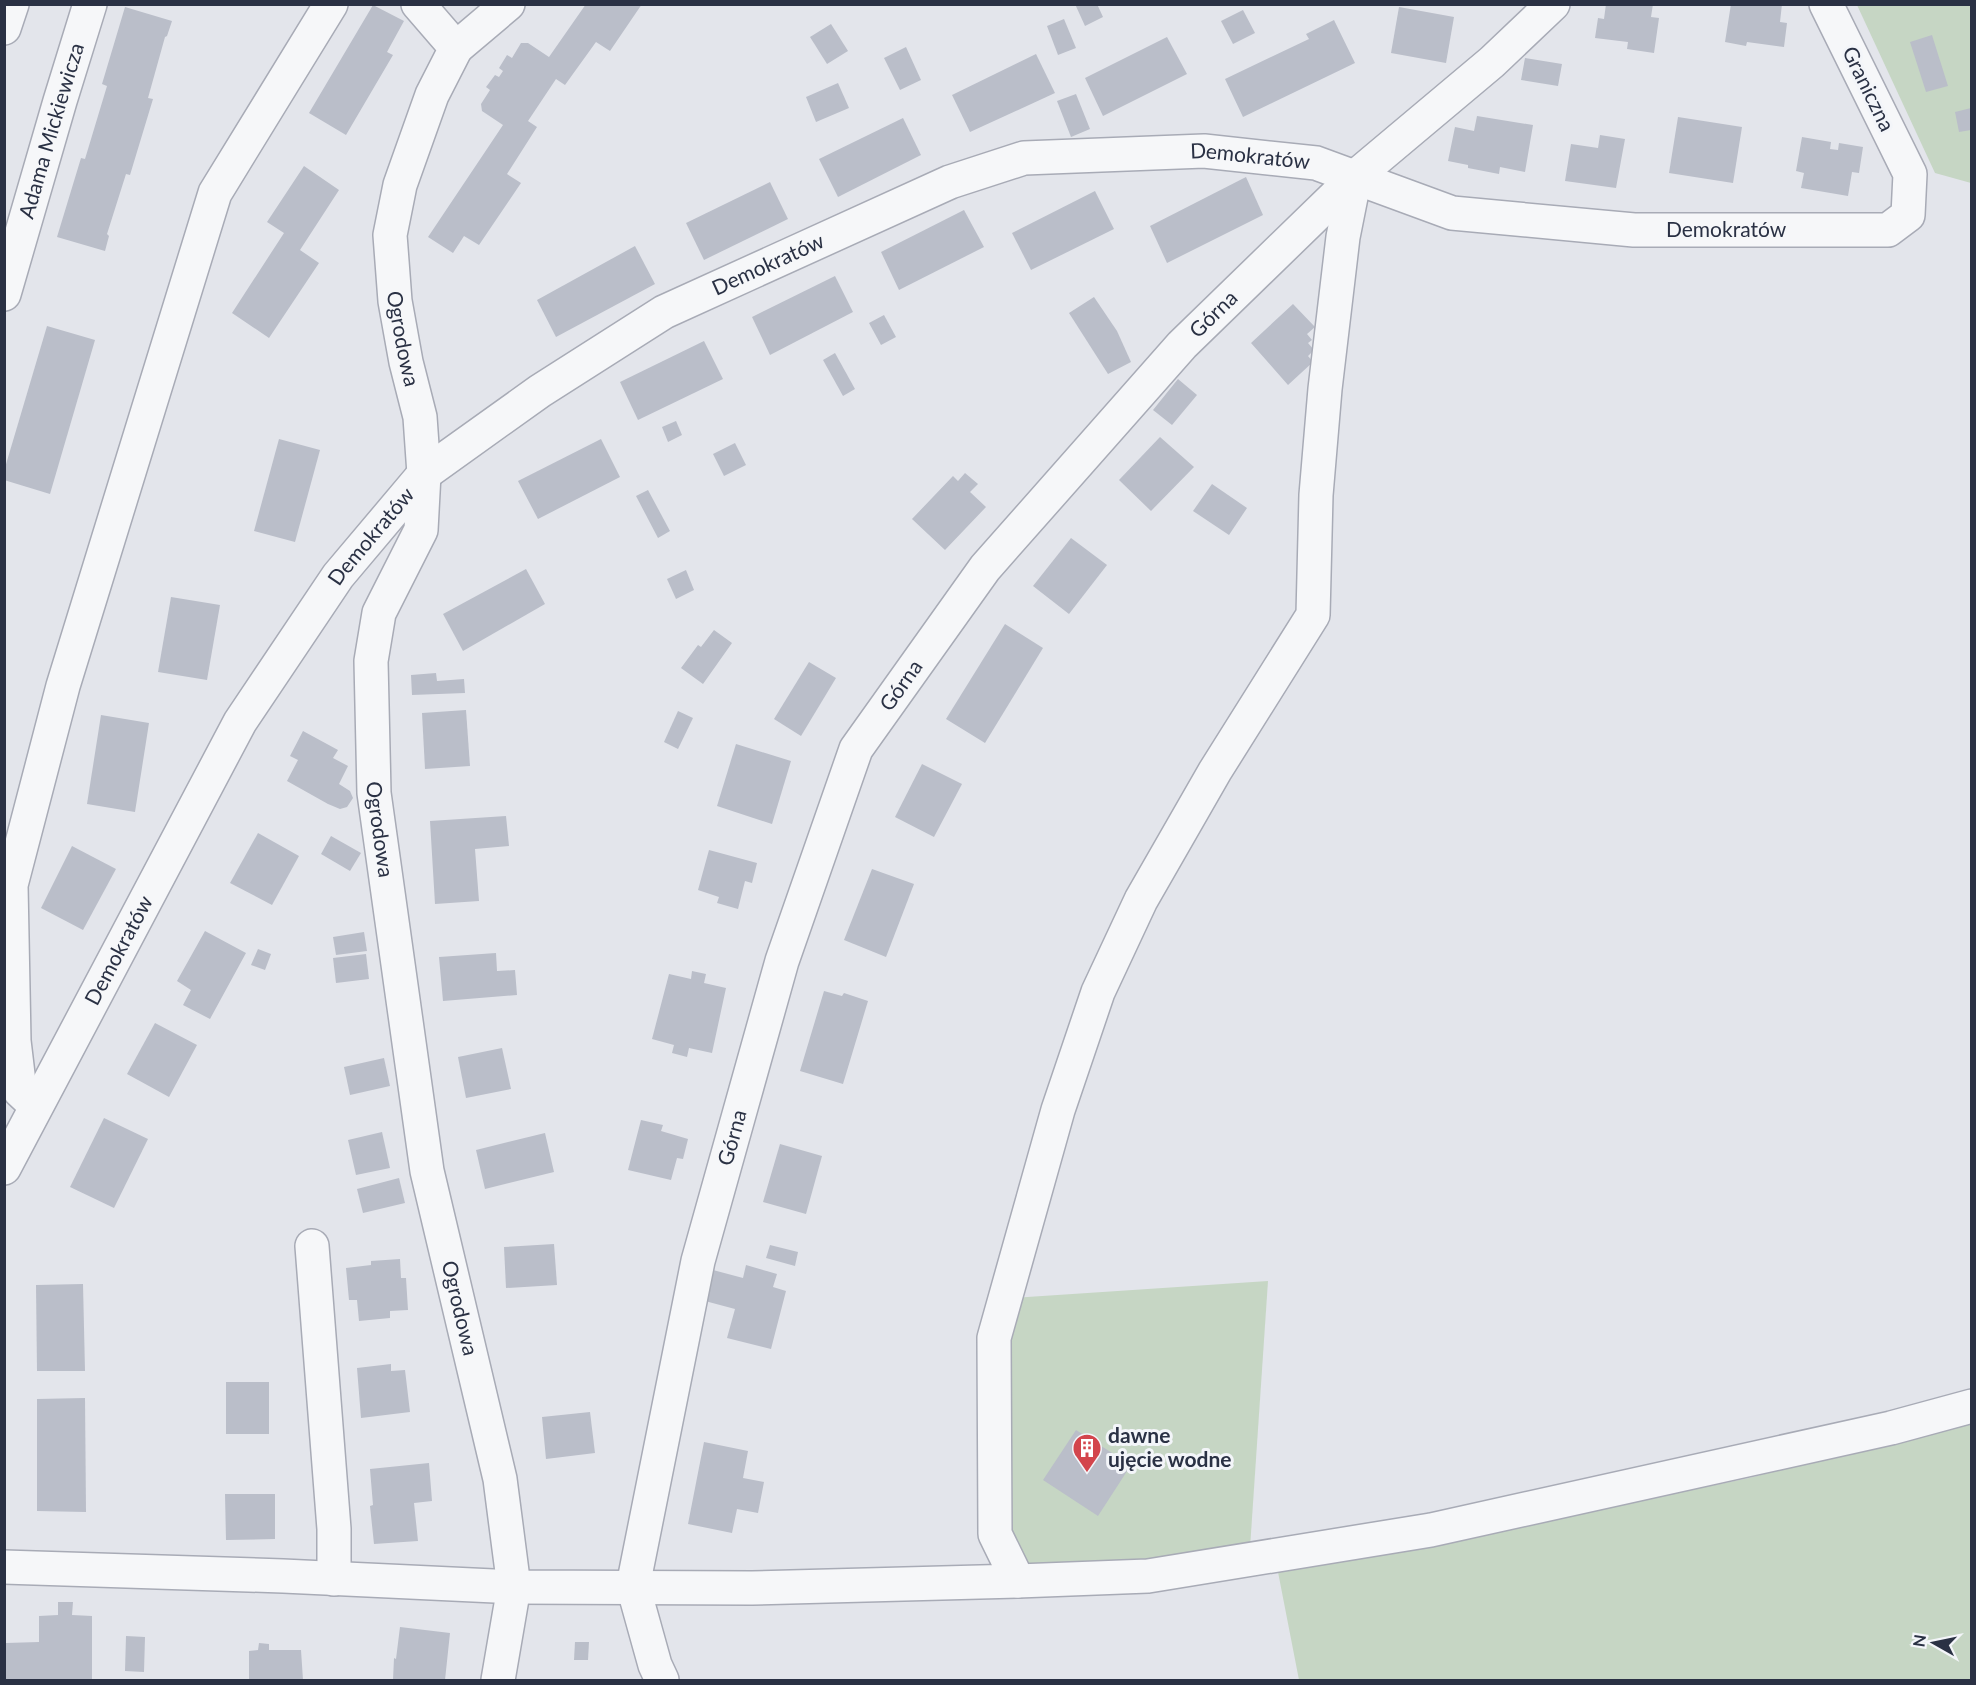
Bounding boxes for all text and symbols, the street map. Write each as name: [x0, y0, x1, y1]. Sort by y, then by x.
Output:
street label: Adama Mickiewicza: [13, 40, 88, 221]
street label: Graniczna: [1838, 42, 1901, 135]
street label: Demokratów: [1190, 137, 1312, 173]
street label: Demokratów: [1666, 216, 1787, 241]
street label: Demokratów: [708, 227, 828, 300]
street label: Górna: [1183, 284, 1242, 342]
street label: Ogrodowa: [383, 290, 426, 389]
street label: Demokratów: [322, 481, 419, 589]
street label: Górna: [873, 654, 927, 715]
street label: Ogrodowa: [363, 781, 400, 879]
street label: Demokratów: [79, 890, 157, 1009]
street label: Górna: [711, 1107, 751, 1168]
street label: Ogrodowa: [438, 1258, 484, 1358]
place label: dawne ujęcie wodne: [1108, 1422, 1231, 1471]
building icon: dawne ujęcie wodne: [1071, 1432, 1103, 1474]
north arrow: [1904, 1613, 1964, 1673]
text: N: [1908, 1633, 1929, 1648]

